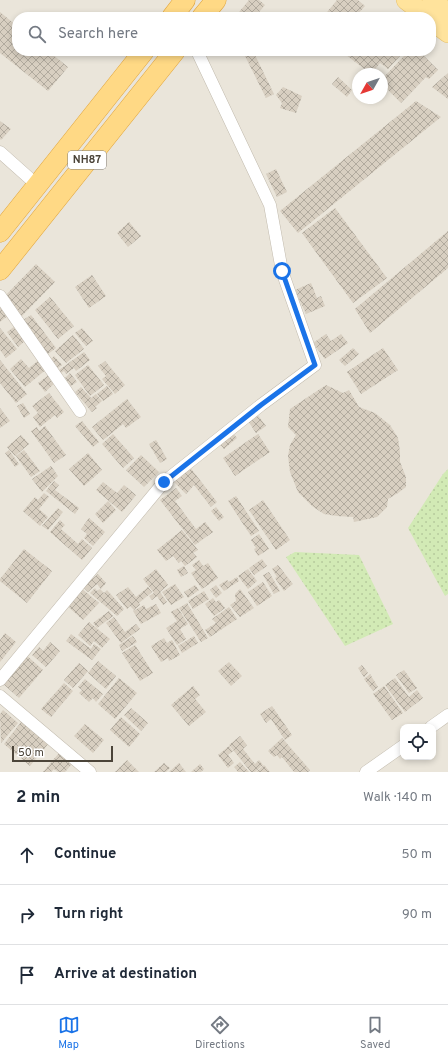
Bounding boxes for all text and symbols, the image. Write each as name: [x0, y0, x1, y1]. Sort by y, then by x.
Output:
search box: [12, 12, 436, 56]
icon: search: [26, 23, 48, 45]
text: Search here: [58, 25, 138, 44]
north arrow: [352, 68, 388, 104]
road number: NH87: [68, 151, 106, 169]
route start: [273, 262, 291, 280]
route end: [155, 473, 173, 491]
map controls: [400, 724, 436, 760]
button: locate: [400, 724, 436, 760]
scale bar: [12, 744, 113, 763]
text: 50 m: [18, 746, 44, 760]
text: 2 min: [16, 787, 60, 809]
text: Walk · 140 m: [363, 790, 432, 806]
icon: ahead: [16, 844, 38, 866]
text: Continue: [54, 845, 116, 864]
text: 50 m: [402, 847, 432, 863]
icon: right: [16, 904, 38, 926]
text: Turn right: [54, 905, 123, 924]
text: 90 m: [402, 907, 432, 923]
icon: arrive: [16, 964, 38, 986]
text: Arrive at destination: [54, 965, 197, 984]
tab: Map: [58, 1014, 80, 1052]
tab: Directions: [195, 1014, 245, 1052]
tab: Saved: [360, 1014, 390, 1052]

